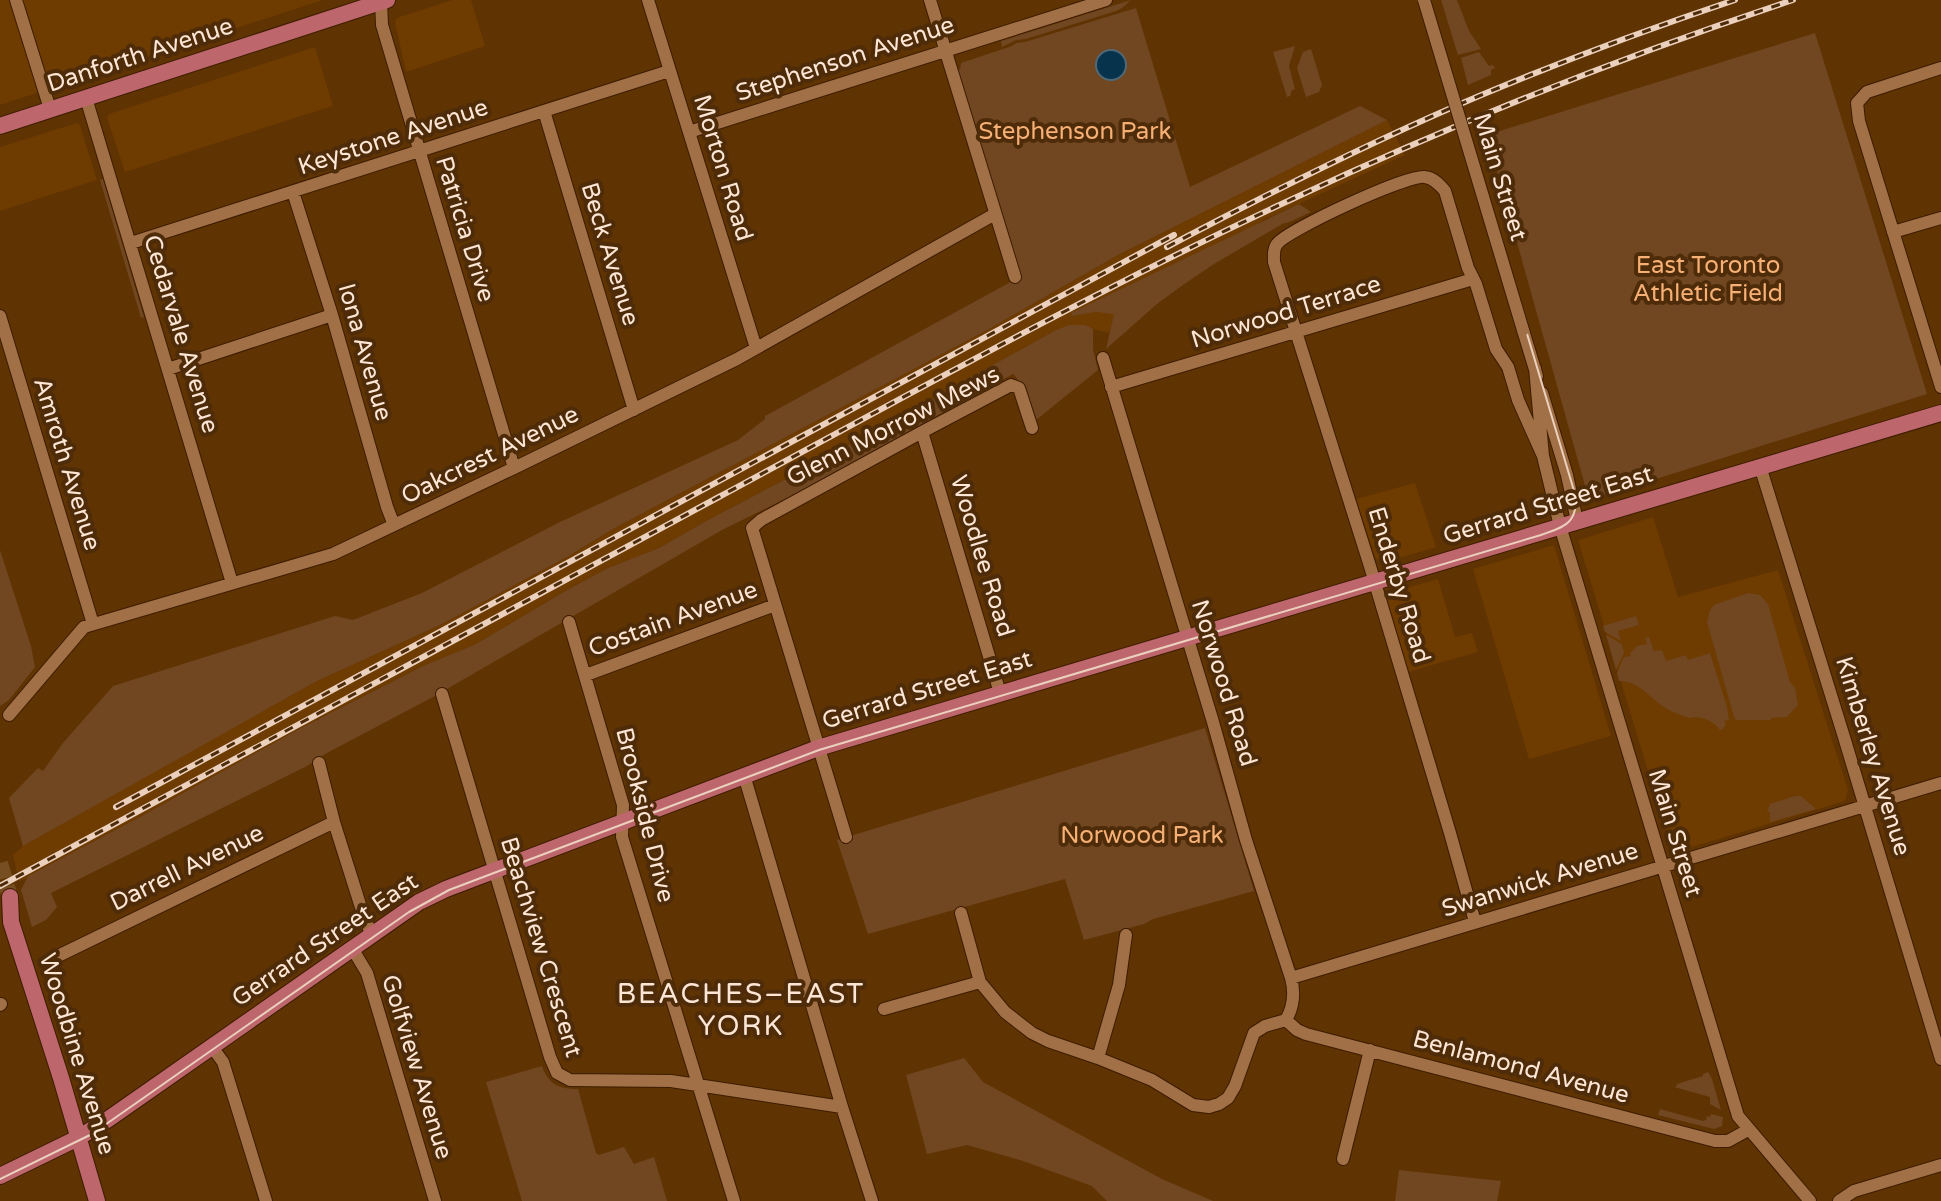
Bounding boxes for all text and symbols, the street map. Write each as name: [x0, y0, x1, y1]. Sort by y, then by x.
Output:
street label: Stephenson Avenue: [732, 10, 958, 108]
street label: Danforth Avenue: [43, 11, 237, 99]
street label: Morton Road: [687, 91, 759, 245]
street label: Keystone Avenue: [294, 93, 492, 181]
street label: Main Street: [1467, 110, 1533, 244]
park label: Stephenson Park: [978, 117, 1172, 146]
street label: Patricia Drive: [429, 153, 501, 305]
street label: Beck Avenue: [574, 179, 646, 329]
street label: Cedarvale Avenue: [137, 232, 225, 436]
park label: East Toronto Athletic Field: [1633, 251, 1783, 308]
street label: Norwood Terrace: [1188, 269, 1384, 355]
street label: Iona Avenue: [332, 280, 398, 424]
street label: Glenn Morrow Mews: [782, 360, 1004, 492]
street label: Amroth Avenue: [27, 374, 107, 554]
street label: Oakcrest Avenue: [397, 400, 583, 510]
street label: Gerrard Street East: [1440, 459, 1656, 551]
street label: Woodlee Road: [944, 472, 1020, 640]
street label: Enderby Road: [1361, 503, 1437, 667]
street label: Costain Avenue: [585, 575, 761, 663]
street label: Norwood Road: [1185, 596, 1263, 770]
street label: Gerrard Street East: [819, 644, 1035, 736]
street label: Kimberley Avenue: [1829, 653, 1917, 859]
street label: Brookside Drive: [609, 725, 681, 905]
street label: Main Street: [1642, 766, 1708, 900]
street label: Darrell Avenue: [106, 818, 268, 918]
park label: Norwood Park: [1060, 821, 1224, 850]
street label: Beachview Crescent: [494, 834, 588, 1060]
street label: Swanwick Avenue: [1438, 836, 1642, 924]
street label: Gerrard Street East: [227, 867, 423, 1013]
street label: Woodbine Avenue: [33, 950, 121, 1158]
street label: Golfview Avenue: [375, 971, 459, 1163]
district label: BEACHES–EAST YORK: [617, 977, 865, 1043]
street label: Benlamond Avenue: [1410, 1024, 1632, 1110]

